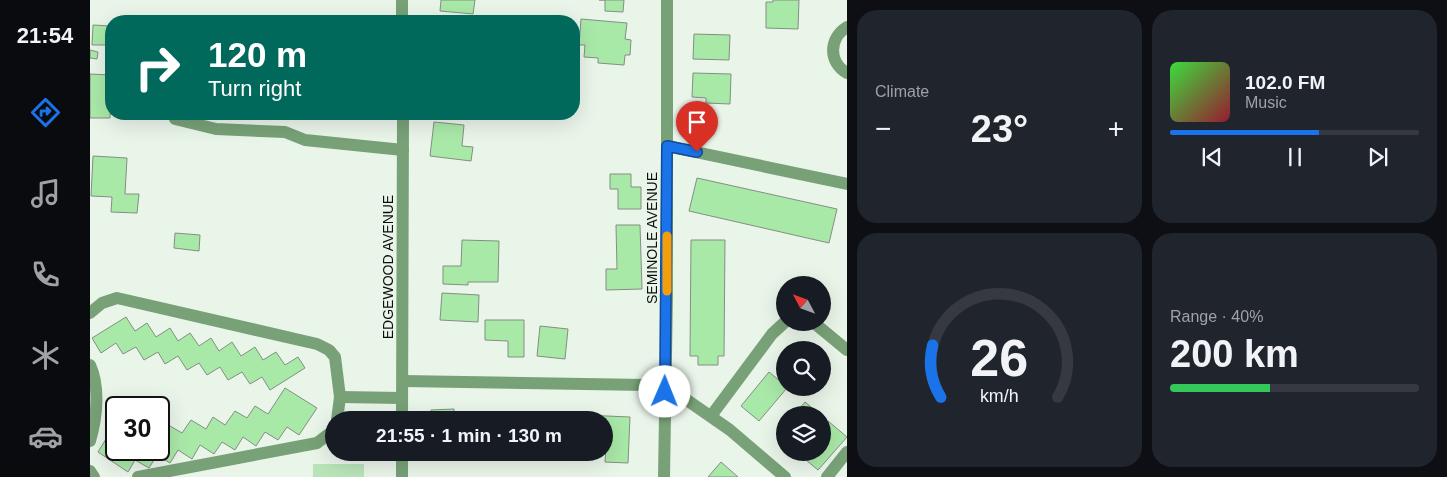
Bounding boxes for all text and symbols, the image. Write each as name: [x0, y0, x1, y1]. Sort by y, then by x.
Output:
text: 21:54: [17, 23, 73, 48]
icon: right: [125, 35, 190, 100]
text: 120 m: [208, 35, 307, 74]
text: 102.0 FM: [1245, 72, 1325, 93]
text: Turn right: [208, 76, 301, 101]
text: Climate: [875, 83, 929, 100]
text: Music: [1245, 94, 1287, 111]
icon: directions: [28, 95, 63, 130]
pin: [676, 101, 718, 152]
icon: arrive: [683, 108, 711, 136]
text: 23°: [971, 108, 1028, 150]
text: −: [875, 113, 891, 144]
text: +: [1108, 113, 1124, 144]
icon: previous: [1198, 143, 1226, 171]
icon: pause: [1281, 143, 1309, 171]
icon: next: [1364, 143, 1392, 171]
street label: SEMINOLE AVENUE: [644, 172, 660, 304]
icon: music: [28, 176, 63, 211]
street label: EDGEWOOD AVENUE: [380, 195, 396, 339]
icon: phone: [28, 257, 63, 292]
north arrow: [776, 276, 831, 331]
map controls: [776, 276, 831, 461]
text: Range · 40%: [1170, 308, 1263, 325]
text: 26: [971, 329, 1028, 387]
text: 200 km: [1170, 333, 1299, 375]
icon: climate: [28, 338, 63, 373]
button: search: [776, 341, 831, 396]
position arrow: [638, 365, 690, 417]
text: km/h: [980, 386, 1019, 406]
speed limit sign: 30: [105, 396, 170, 461]
button: layers: [776, 406, 831, 461]
icon: car: [28, 419, 63, 454]
text: 21:55 · 1 min · 130 m: [376, 425, 562, 446]

